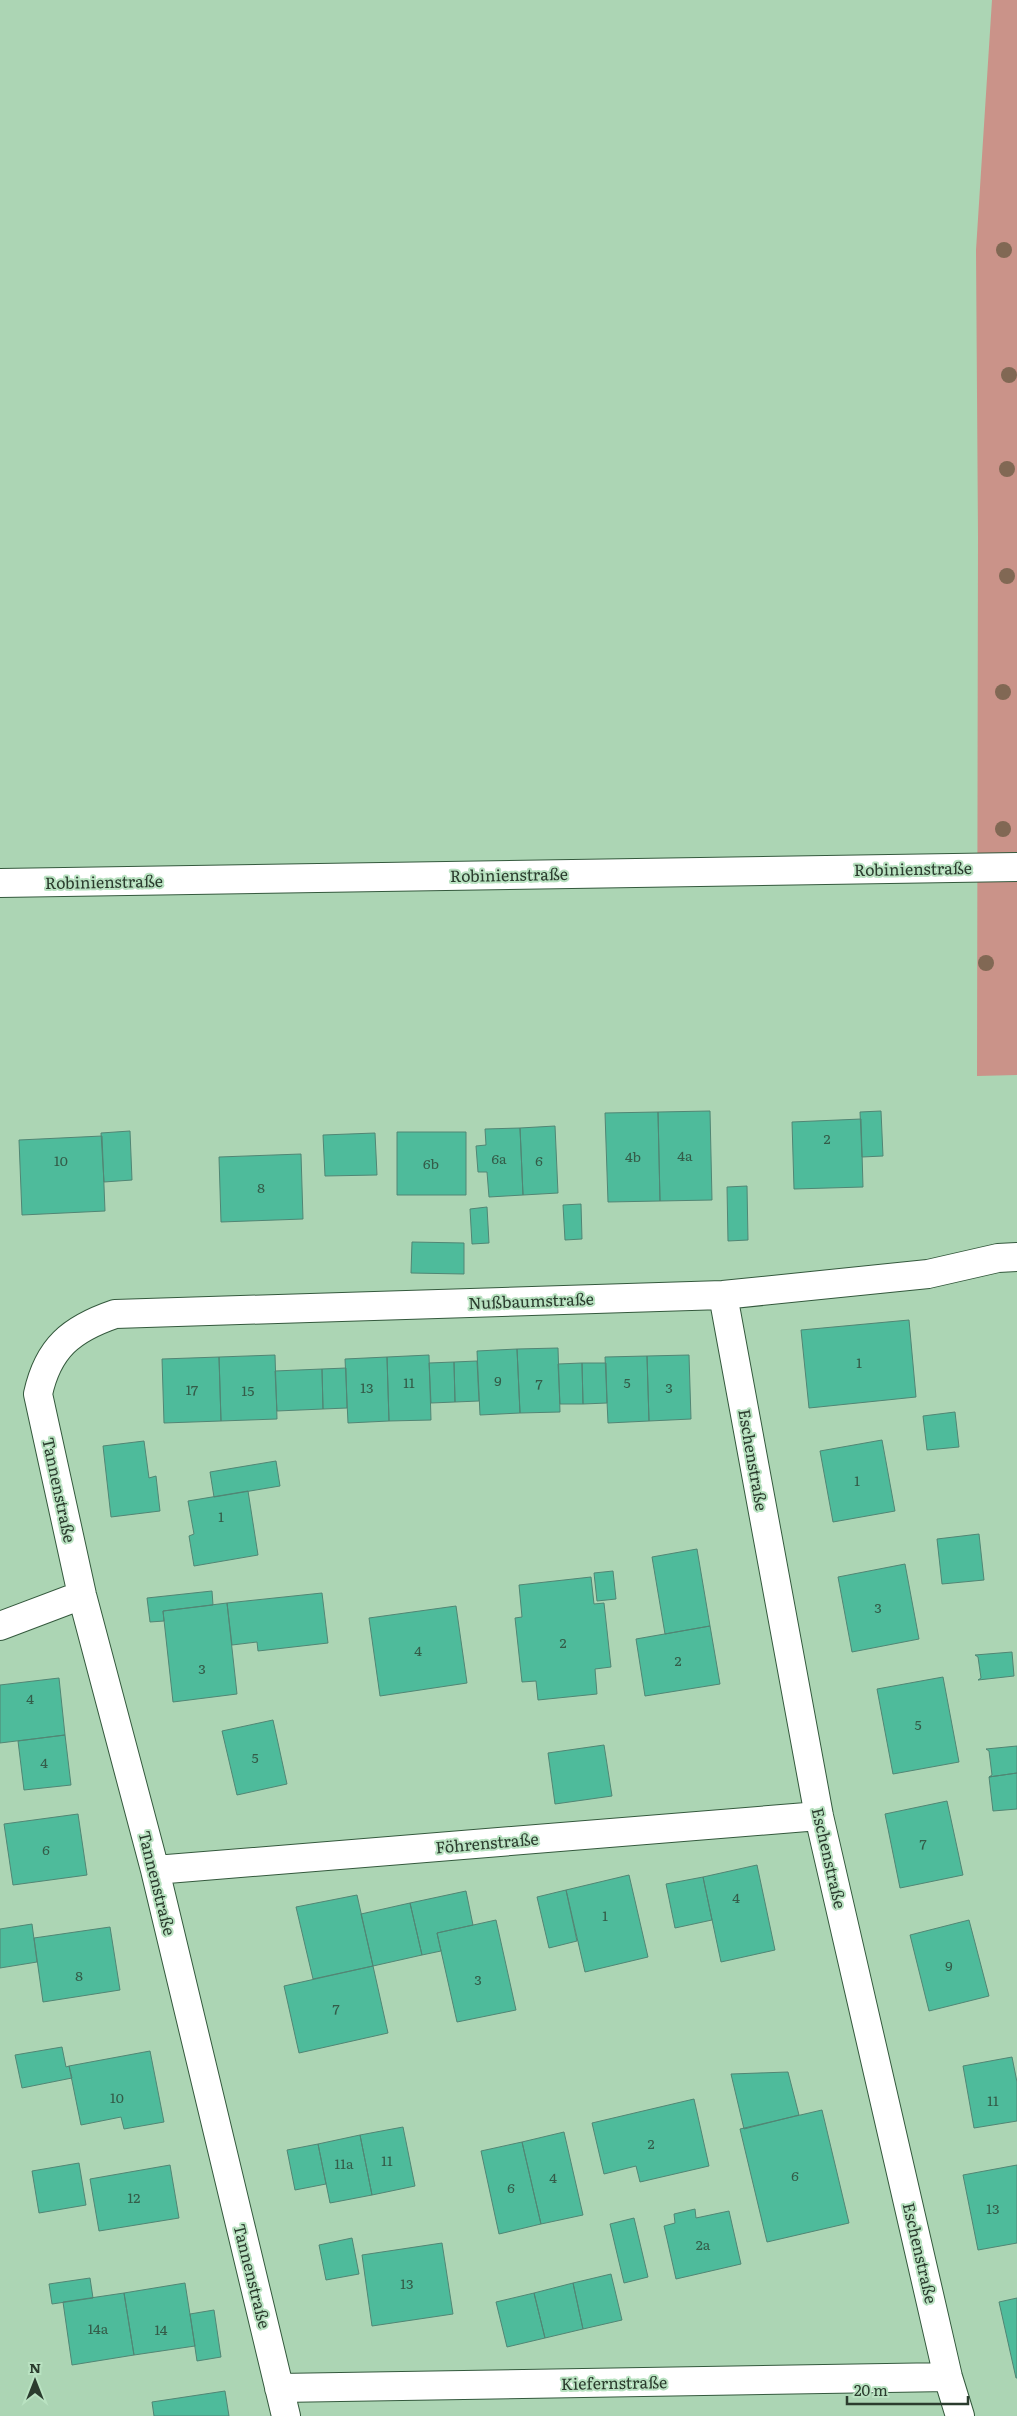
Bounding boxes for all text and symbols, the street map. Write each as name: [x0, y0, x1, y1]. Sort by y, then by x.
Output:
street label: Robinienstraße: [854, 855, 972, 881]
street label: Robinienstraße: [450, 861, 568, 887]
street label: Robinienstraße: [45, 868, 163, 894]
house number: 2: [823, 1128, 831, 1148]
house number: 4a: [677, 1145, 693, 1165]
house number: 4b: [625, 1146, 641, 1166]
house number: 6a: [491, 1148, 507, 1168]
house number: 10: [54, 1150, 68, 1170]
house number: 6: [535, 1150, 543, 1170]
house number: 6b: [423, 1153, 439, 1173]
house number: 8: [257, 1177, 265, 1197]
street label: Nußbaumstraße: [468, 1286, 594, 1314]
house number: 1: [856, 1352, 862, 1372]
house number: 9: [494, 1370, 502, 1390]
house number: 11: [403, 1372, 415, 1392]
house number: 5: [623, 1372, 631, 1392]
house number: 7: [535, 1373, 543, 1393]
house number: 13: [360, 1377, 374, 1397]
house number: 3: [665, 1377, 673, 1397]
house number: 17: [186, 1379, 198, 1399]
house number: 15: [242, 1380, 254, 1400]
street label: Eschenstraße: [733, 1407, 775, 1513]
street label: Tannenstraße: [37, 1435, 83, 1545]
house number: 1: [854, 1470, 860, 1490]
house number: 1: [218, 1506, 224, 1526]
house number: 3: [874, 1597, 882, 1617]
house number: 2: [559, 1632, 567, 1652]
house number: 4: [414, 1640, 422, 1660]
house number: 2: [674, 1650, 682, 1670]
house number: 3: [198, 1658, 206, 1678]
house number: 4: [26, 1688, 34, 1708]
house number: 5: [914, 1714, 922, 1734]
house number: 5: [251, 1747, 259, 1767]
house number: 4: [40, 1752, 48, 1772]
street label: Eschenstraße: [807, 1805, 853, 1911]
street label: Föhrenstraße: [434, 1826, 539, 1858]
street label: Tannenstraße: [133, 1828, 183, 1938]
house number: 7: [919, 1833, 927, 1853]
house number: 6: [42, 1839, 50, 1859]
house number: 4: [732, 1887, 740, 1907]
house number: 1: [602, 1905, 608, 1925]
house number: 9: [945, 1955, 953, 1975]
house number: 8: [75, 1965, 83, 1985]
house number: 3: [474, 1969, 482, 1989]
house number: 7: [332, 1998, 340, 2018]
house number: 10: [110, 2087, 124, 2107]
house number: 11: [987, 2090, 999, 2110]
house number: 2: [647, 2133, 655, 2153]
house number: 11: [381, 2150, 393, 2170]
house number: 11a: [335, 2153, 354, 2173]
house number: 6: [791, 2165, 799, 2185]
house number: 4: [549, 2167, 557, 2187]
house number: 6: [507, 2177, 515, 2197]
house number: 12: [128, 2187, 140, 2207]
house number: 13: [986, 2198, 1000, 2218]
street label: Eschenstraße: [898, 2200, 944, 2306]
street label: Tannenstraße: [228, 2221, 278, 2331]
house number: 2a: [696, 2234, 711, 2254]
house number: 13: [400, 2273, 414, 2293]
house number: 14a: [88, 2318, 109, 2338]
house number: 14: [155, 2319, 168, 2339]
north arrow: [10, 2356, 60, 2406]
text: N: [29, 2357, 41, 2377]
street label: Kiefernstraße: [561, 2369, 667, 2395]
scale bar: [847, 2374, 968, 2406]
text: 20 m: [854, 2378, 888, 2401]

